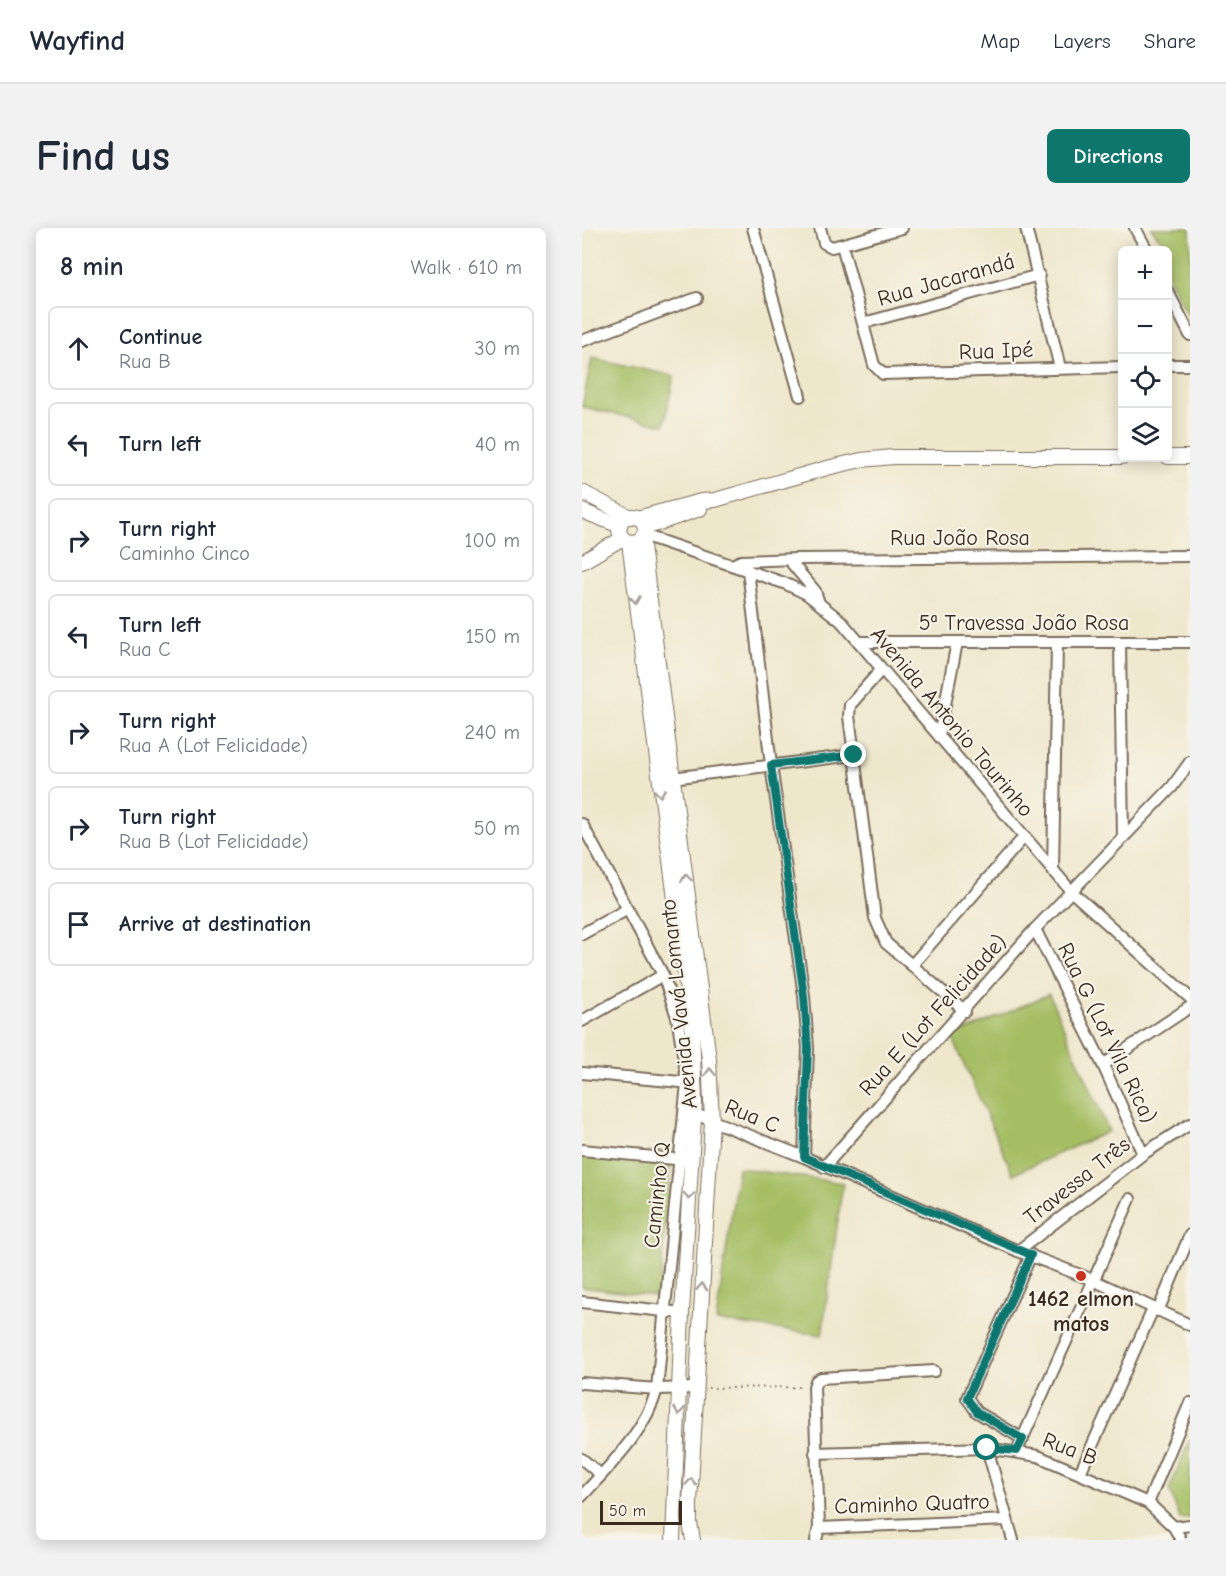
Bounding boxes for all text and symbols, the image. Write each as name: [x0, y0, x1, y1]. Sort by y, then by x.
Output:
text: Wayfind: [30, 25, 125, 57]
text: Map: [981, 29, 1020, 53]
text: Layers: [1053, 29, 1111, 53]
text: Share: [1144, 29, 1196, 53]
button: Directions: [1047, 129, 1190, 183]
text: Find us: [36, 132, 170, 181]
map controls: [1118, 246, 1172, 462]
button: +: [1118, 246, 1172, 300]
street label: Rua Jacarandá: [875, 248, 1017, 312]
text: 8 min: [60, 252, 124, 282]
text: Walk · 610 m: [411, 256, 522, 279]
button: −: [1118, 300, 1172, 354]
text: Continue: [119, 324, 202, 350]
icon: ahead: [62, 332, 95, 365]
text: 30 m: [474, 337, 520, 360]
street label: Rua Ipé: [958, 337, 1034, 365]
text: Rua B: [119, 350, 171, 373]
button: locate: [1118, 354, 1172, 408]
button: layers: [1118, 408, 1172, 462]
icon: left: [62, 428, 95, 461]
text: Turn left: [119, 431, 201, 457]
text: 40 m: [475, 433, 520, 456]
text: Turn right: [119, 516, 216, 542]
icon: right: [62, 524, 95, 557]
street label: Rua João Rosa: [890, 525, 1030, 551]
text: 100 m: [465, 529, 520, 552]
text: Caminho Cinco: [119, 542, 250, 565]
one-way arrow: [628, 595, 641, 604]
street label: 5ª Travessa João Rosa: [919, 610, 1129, 636]
text: Turn left: [119, 612, 201, 638]
icon: left: [62, 620, 95, 653]
street label: Avenida Antonio Tourinho: [865, 622, 1039, 822]
text: 150 m: [466, 625, 520, 648]
text: Rua C: [119, 638, 170, 661]
text: Turn right: [119, 708, 216, 734]
icon: right: [62, 716, 95, 749]
text: 240 m: [465, 721, 520, 744]
text: Rua A (Lot Felicidade): [119, 734, 308, 757]
route end: [840, 741, 866, 767]
one-way arrow: [654, 788, 666, 798]
text: Turn right: [119, 804, 216, 830]
icon: right: [62, 812, 95, 845]
text: 50 m: [474, 817, 520, 840]
text: Rua B (Lot Felicidade): [119, 830, 309, 853]
one-way arrow: [681, 873, 693, 883]
street label: Avenida Vavá Lomanto: [655, 898, 703, 1110]
icon: arrive: [62, 908, 95, 941]
text: Arrive at destination: [119, 911, 311, 937]
street label: Rua E (Lot Felicidade): [854, 929, 1012, 1101]
street label: Rua G (Lot Vila Rica): [1052, 939, 1162, 1127]
one-way arrow: [703, 1067, 716, 1076]
street label: Rua C: [721, 1093, 783, 1139]
street label: Travessa Três: [1019, 1131, 1135, 1231]
street label: Caminho Q: [639, 1141, 675, 1249]
one-way arrow: [683, 1191, 696, 1200]
marker: 1462 elmon matos: [1074, 1269, 1088, 1283]
one-way arrow: [695, 1283, 708, 1292]
place label: 1462 elmon matos: [1028, 1286, 1134, 1337]
one-way arrow: [673, 1407, 686, 1416]
street label: Rua B: [1039, 1427, 1101, 1471]
route start: [973, 1434, 999, 1460]
one-way arrow: [685, 1477, 698, 1486]
street label: Caminho Quatro: [834, 1488, 990, 1520]
scale bar: [600, 1498, 682, 1526]
text: 50 m: [609, 1502, 646, 1520]

